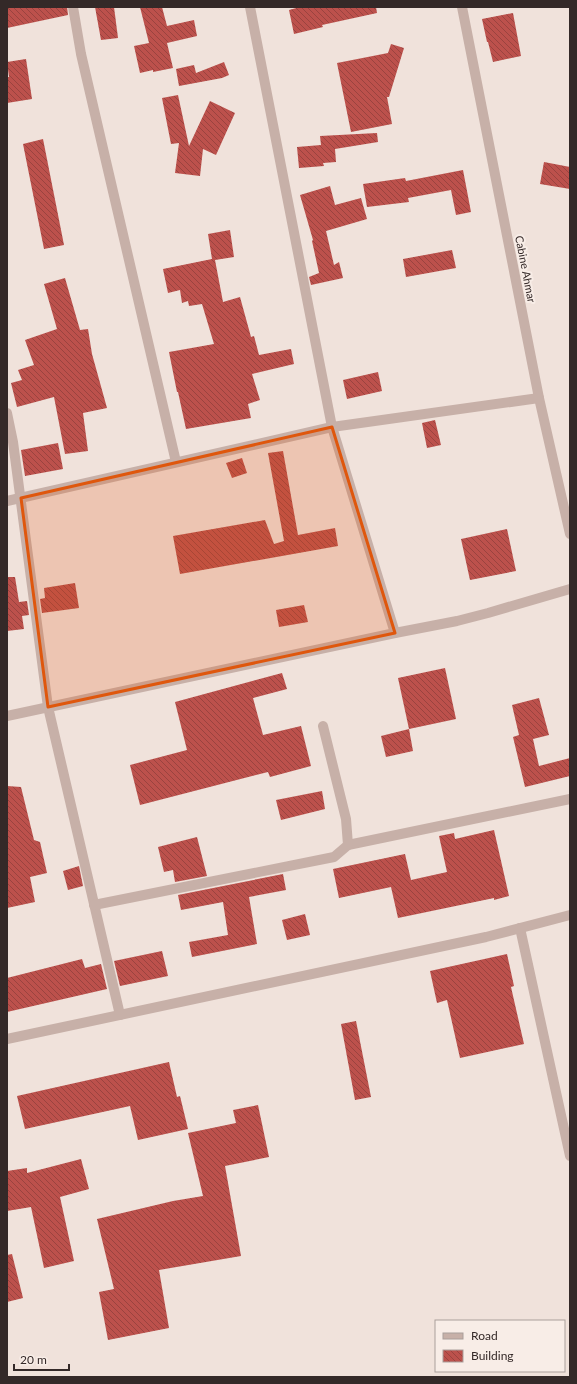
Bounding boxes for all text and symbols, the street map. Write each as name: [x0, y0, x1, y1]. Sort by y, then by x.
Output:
street label: Cabine Ahmar: [513, 234, 539, 304]
legend: [435, 1320, 565, 1372]
text: Road: [471, 1328, 498, 1343]
scale bar: [14, 1346, 69, 1372]
text: Building: [471, 1348, 514, 1363]
text: 20 m: [20, 1352, 47, 1367]

